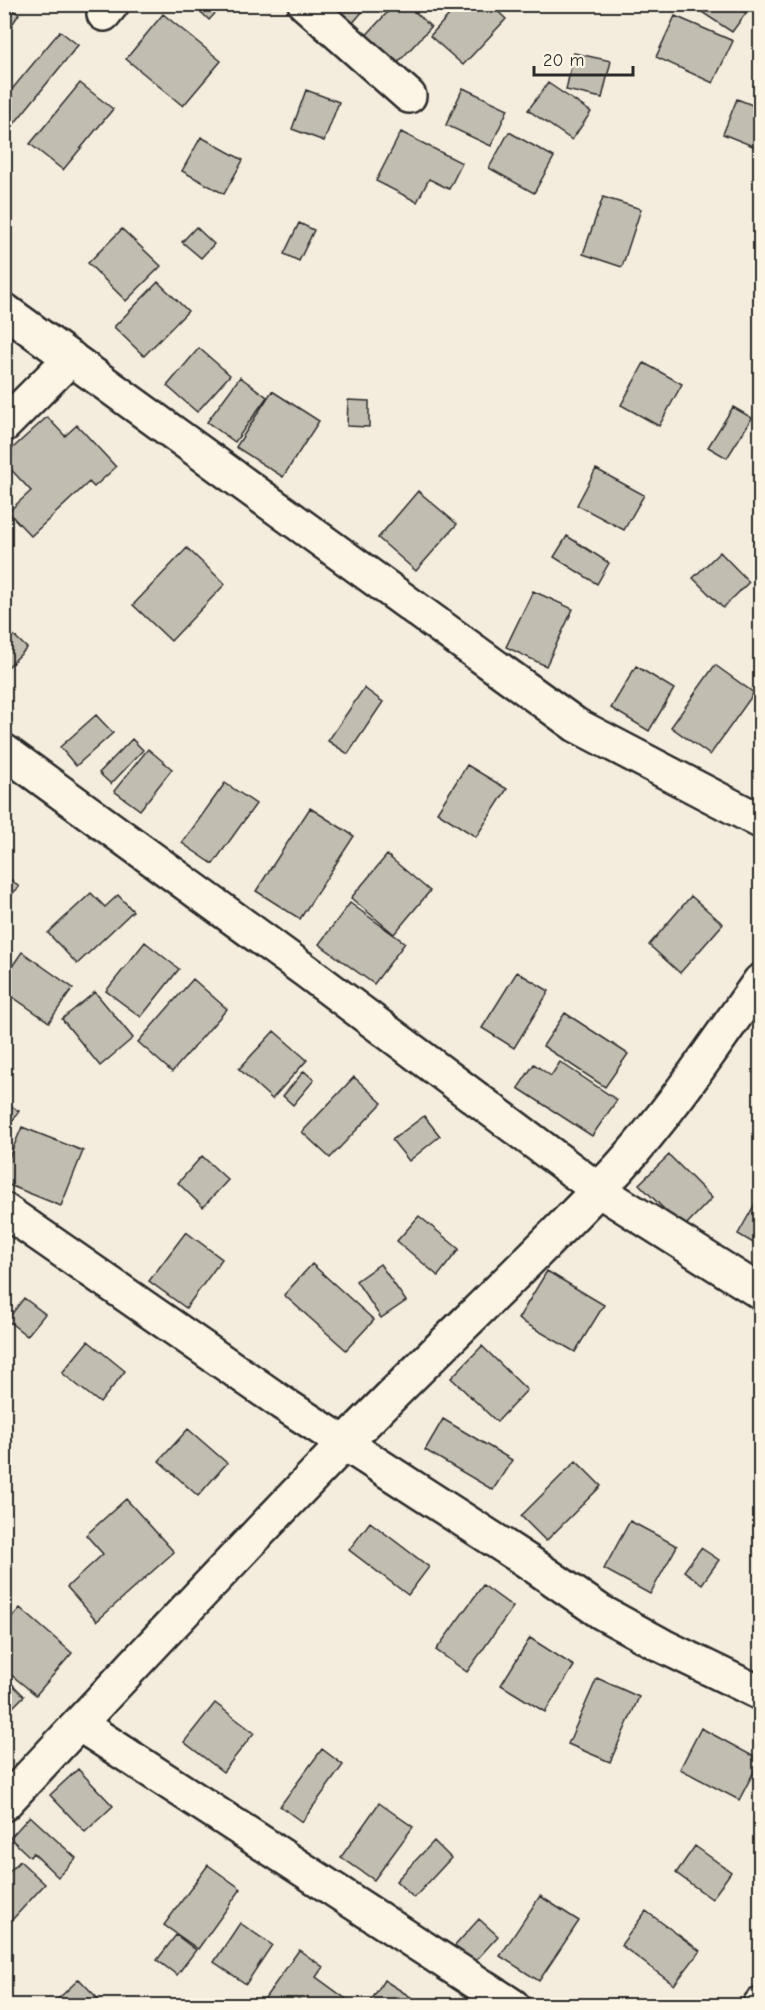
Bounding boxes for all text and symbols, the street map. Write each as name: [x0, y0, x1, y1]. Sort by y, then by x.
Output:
scale bar: [534, 39, 633, 77]
text: 20 m: [543, 50, 584, 71]

